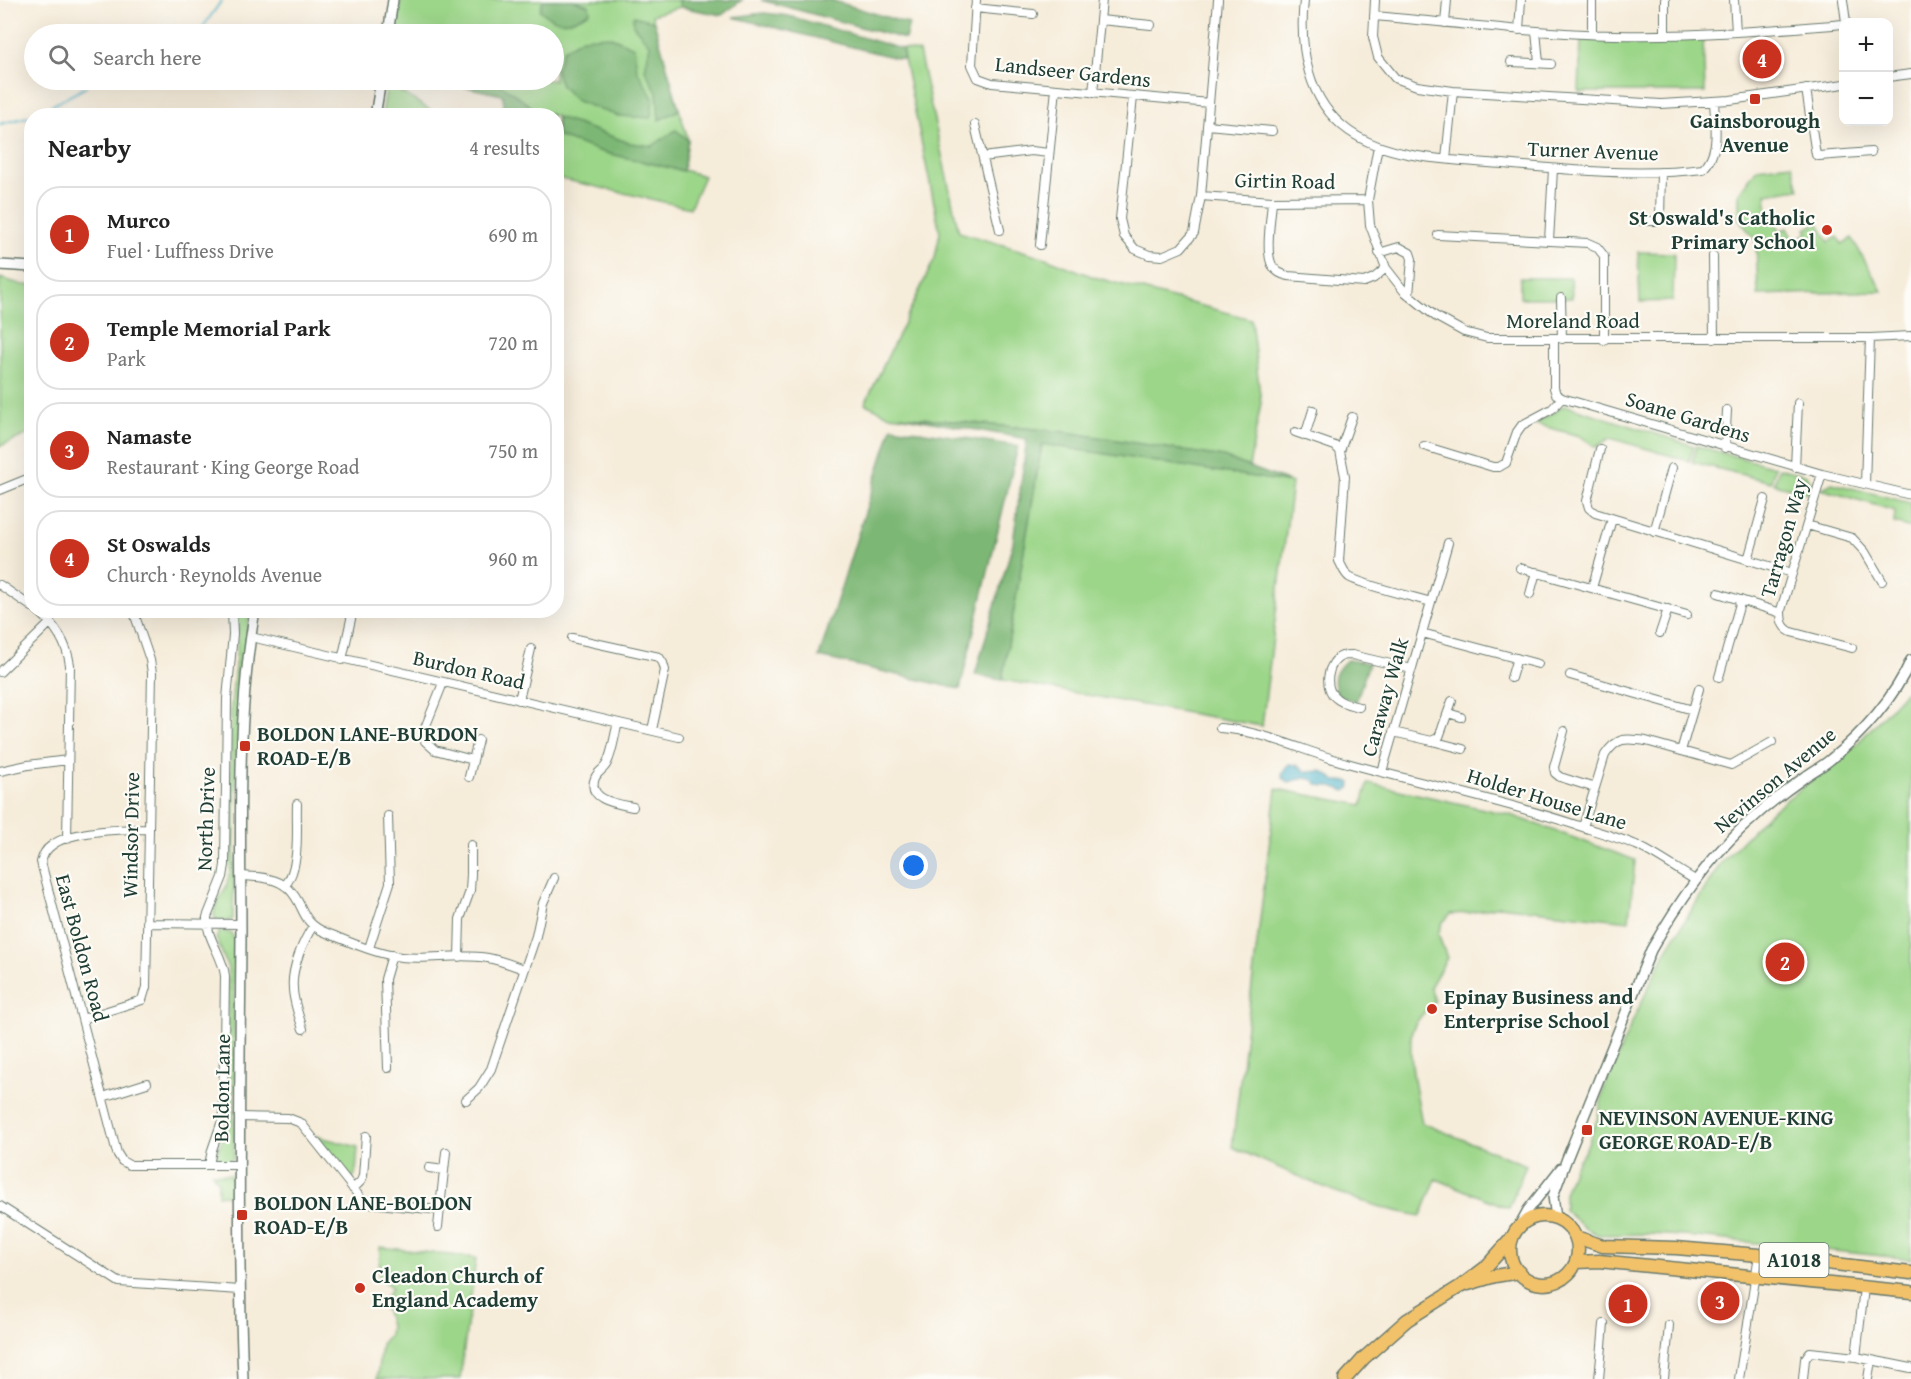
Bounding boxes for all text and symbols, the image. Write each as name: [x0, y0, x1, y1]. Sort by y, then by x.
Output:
map controls: [1839, 18, 1893, 126]
button: +: [1839, 18, 1893, 72]
search box: [24, 24, 564, 90]
pin: 4: [1742, 36, 1782, 82]
icon: search: [45, 41, 78, 74]
text: Search here: [93, 41, 202, 73]
street label: Landseer Gardens: [994, 48, 1152, 95]
button: −: [1839, 72, 1893, 126]
marker: Gainsborough Avenue: [1748, 92, 1762, 106]
place label: Gainsborough Avenue: [1690, 105, 1821, 160]
text: Nearby: [48, 128, 131, 167]
text: 4 results: [469, 133, 540, 162]
street label: Turner Avenue: [1527, 133, 1659, 168]
street label: Girtin Road: [1234, 164, 1336, 197]
place label: St Oswald's Catholic Primary School: [1629, 202, 1815, 257]
text: Murco: [107, 204, 170, 236]
text: 1: [64, 220, 75, 249]
text: 690 m: [488, 220, 538, 249]
marker: St Oswald's Catholic Primary School: [1820, 223, 1834, 237]
text: Fuel · Luffness Drive: [107, 236, 274, 265]
street label: Moreland Road: [1506, 305, 1641, 336]
text: Temple Memorial Park: [107, 312, 331, 344]
text: 2: [64, 328, 75, 357]
text: 720 m: [488, 328, 538, 357]
text: Park: [107, 344, 146, 373]
street label: Soane Gardens: [1622, 383, 1754, 450]
text: Namaste: [107, 420, 192, 452]
text: 3: [64, 436, 75, 465]
text: 750 m: [488, 436, 538, 465]
text: Restaurant · King George Road: [107, 452, 359, 481]
street label: Tarragon Way: [1752, 474, 1816, 601]
text: St Oswalds: [107, 528, 211, 560]
text: 4: [64, 544, 75, 573]
text: 960 m: [488, 544, 538, 573]
text: Church · Reynolds Avenue: [107, 560, 322, 589]
street label: Caraway Walk: [1353, 633, 1416, 760]
street label: Burdon Road: [410, 642, 529, 698]
place label: BOLDON LANE-BURDON ROAD-E/B: [257, 718, 478, 773]
street label: Nevinson Avenue: [1707, 719, 1843, 840]
marker: BOLDON LANE-BURDON ROAD-E/B: [238, 739, 252, 753]
street label: Holder House Lane: [1463, 760, 1631, 838]
street label: North Drive: [188, 766, 223, 872]
street label: Windsor Drive: [114, 771, 147, 898]
your location: [899, 851, 928, 880]
street label: East Boldon Road: [48, 871, 117, 1026]
pin: 2: [1766, 940, 1804, 984]
place label: Epinay Business and Enterprise School: [1444, 981, 1633, 1036]
marker: Epinay Business and Enterprise School: [1425, 1002, 1439, 1016]
street label: Boldon Lane: [205, 1033, 238, 1143]
place label: NEVINSON AVENUE-KING GEORGE ROAD-E/B: [1599, 1102, 1834, 1157]
marker: NEVINSON AVENUE-KING GEORGE ROAD-E/B: [1580, 1123, 1594, 1137]
place label: BOLDON LANE-BOLDON ROAD-E/B: [254, 1187, 472, 1242]
marker: BOLDON LANE-BOLDON ROAD-E/B: [235, 1208, 249, 1222]
road number: A1018: [1760, 1243, 1828, 1277]
place label: Cleadon Church of England Academy: [372, 1260, 545, 1315]
pin: 3: [1700, 1278, 1740, 1324]
marker: Cleadon Church of England Academy: [353, 1281, 367, 1295]
pin: 1: [1608, 1282, 1648, 1326]

